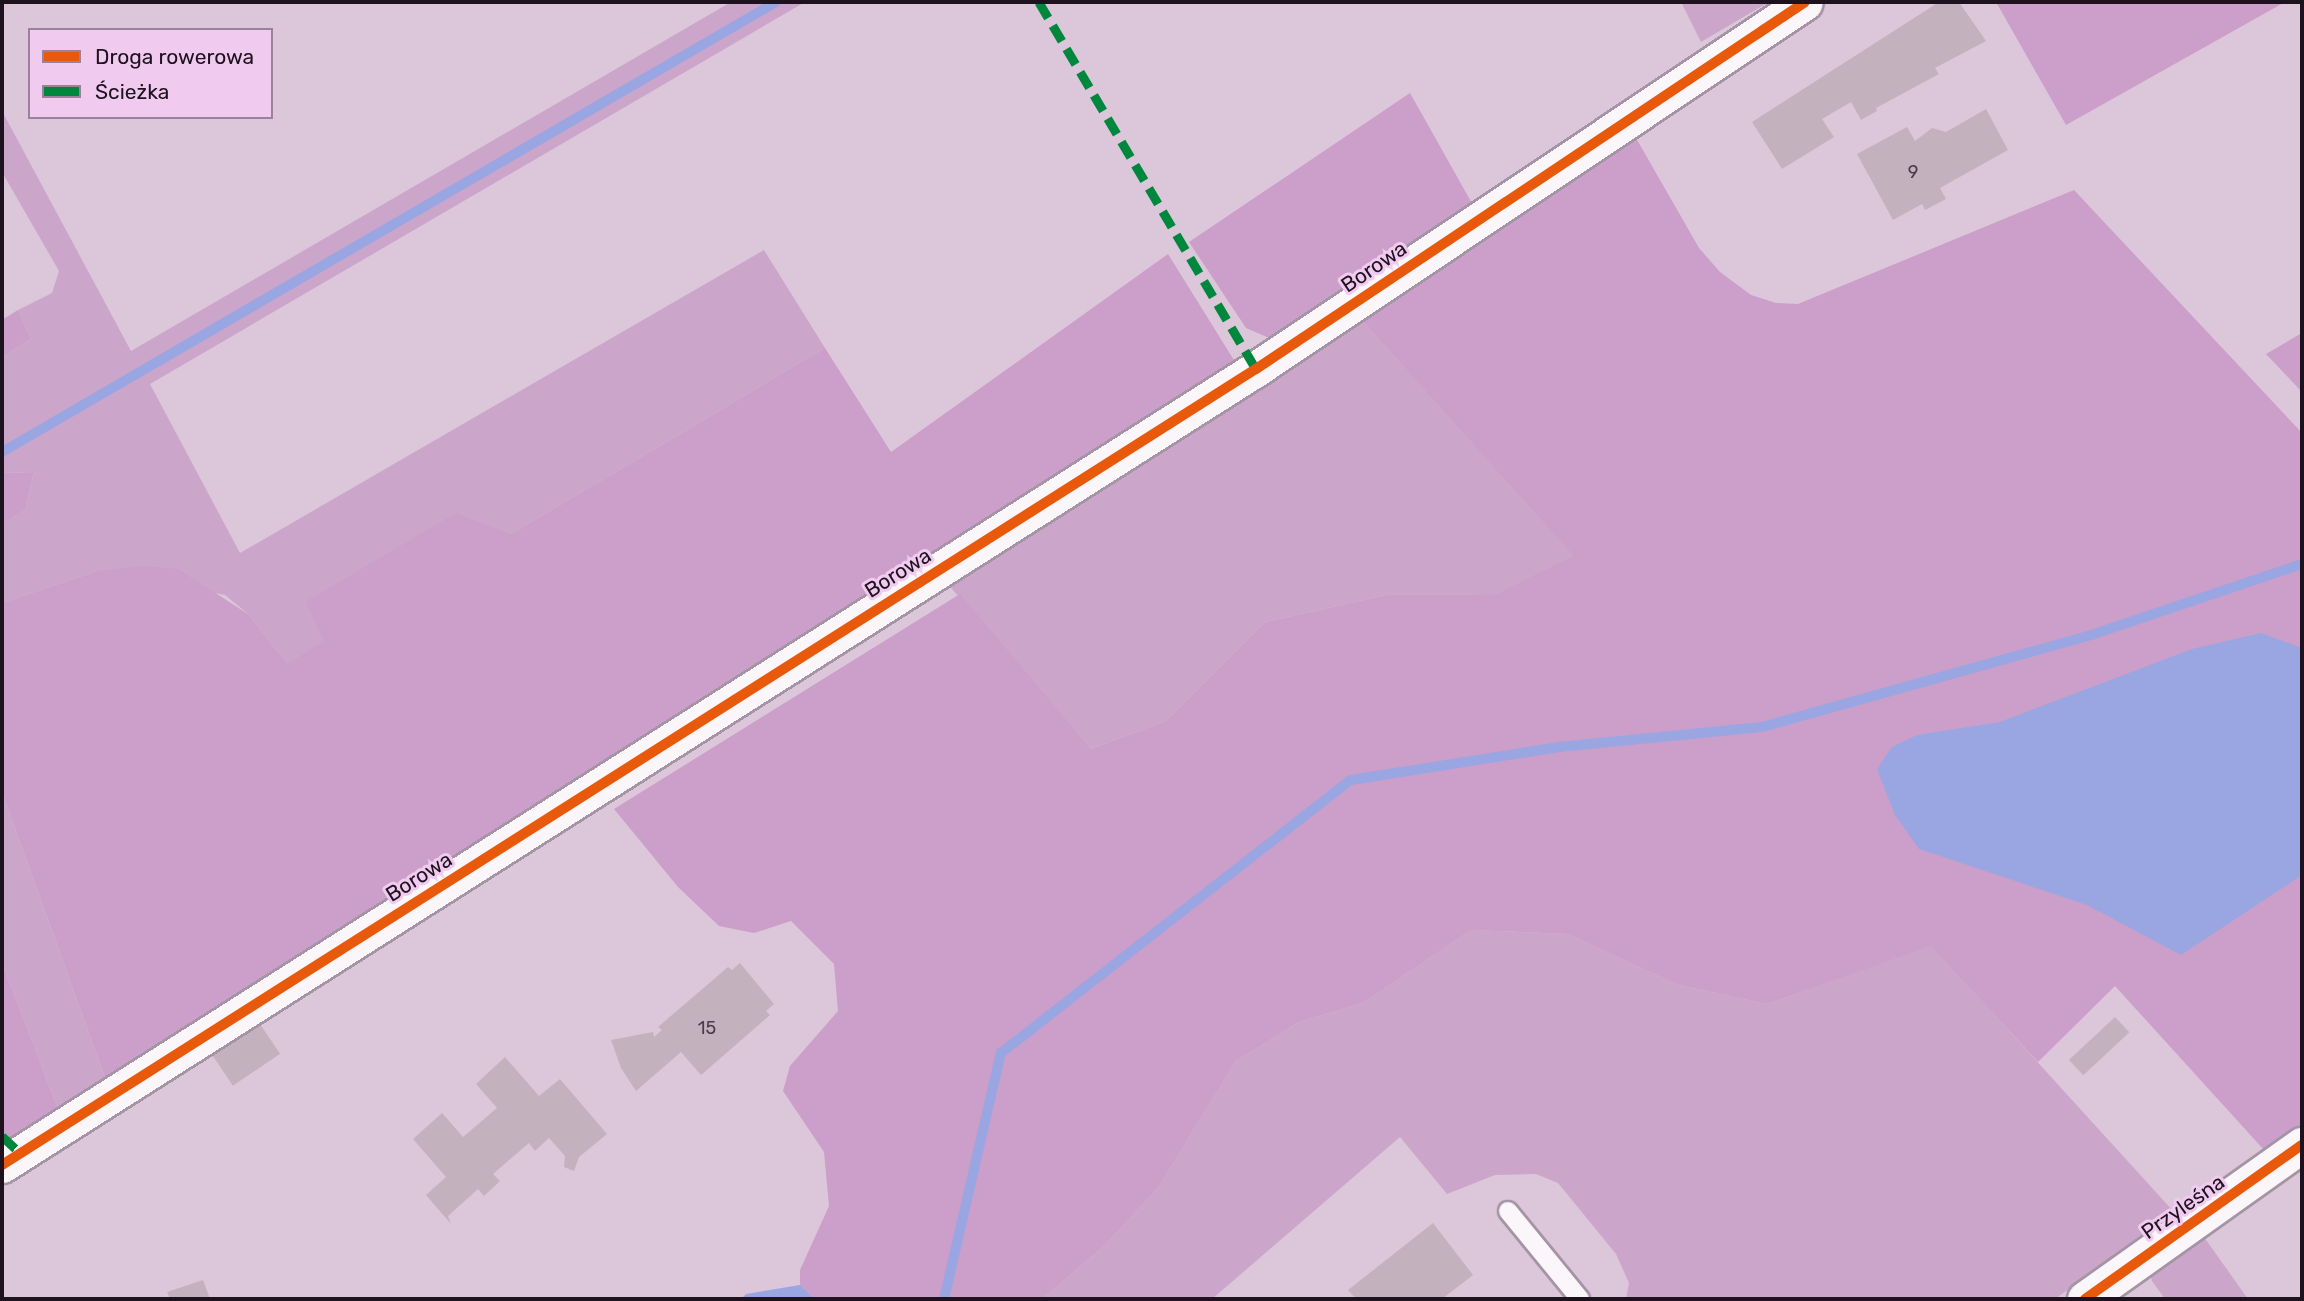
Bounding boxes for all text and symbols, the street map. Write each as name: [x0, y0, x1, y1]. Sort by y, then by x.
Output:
legend: [28, 28, 273, 119]
text: Droga rowerowa: [95, 44, 254, 69]
text: Ścieżka: [95, 79, 169, 104]
house number: 9: [1908, 161, 1918, 183]
street label: Borowa: [1336, 236, 1412, 298]
street label: Borowa: [860, 543, 936, 603]
street label: Borowa: [381, 847, 457, 907]
house number: 15: [698, 1017, 716, 1039]
street label: Przyleśna: [2137, 1169, 2229, 1245]

